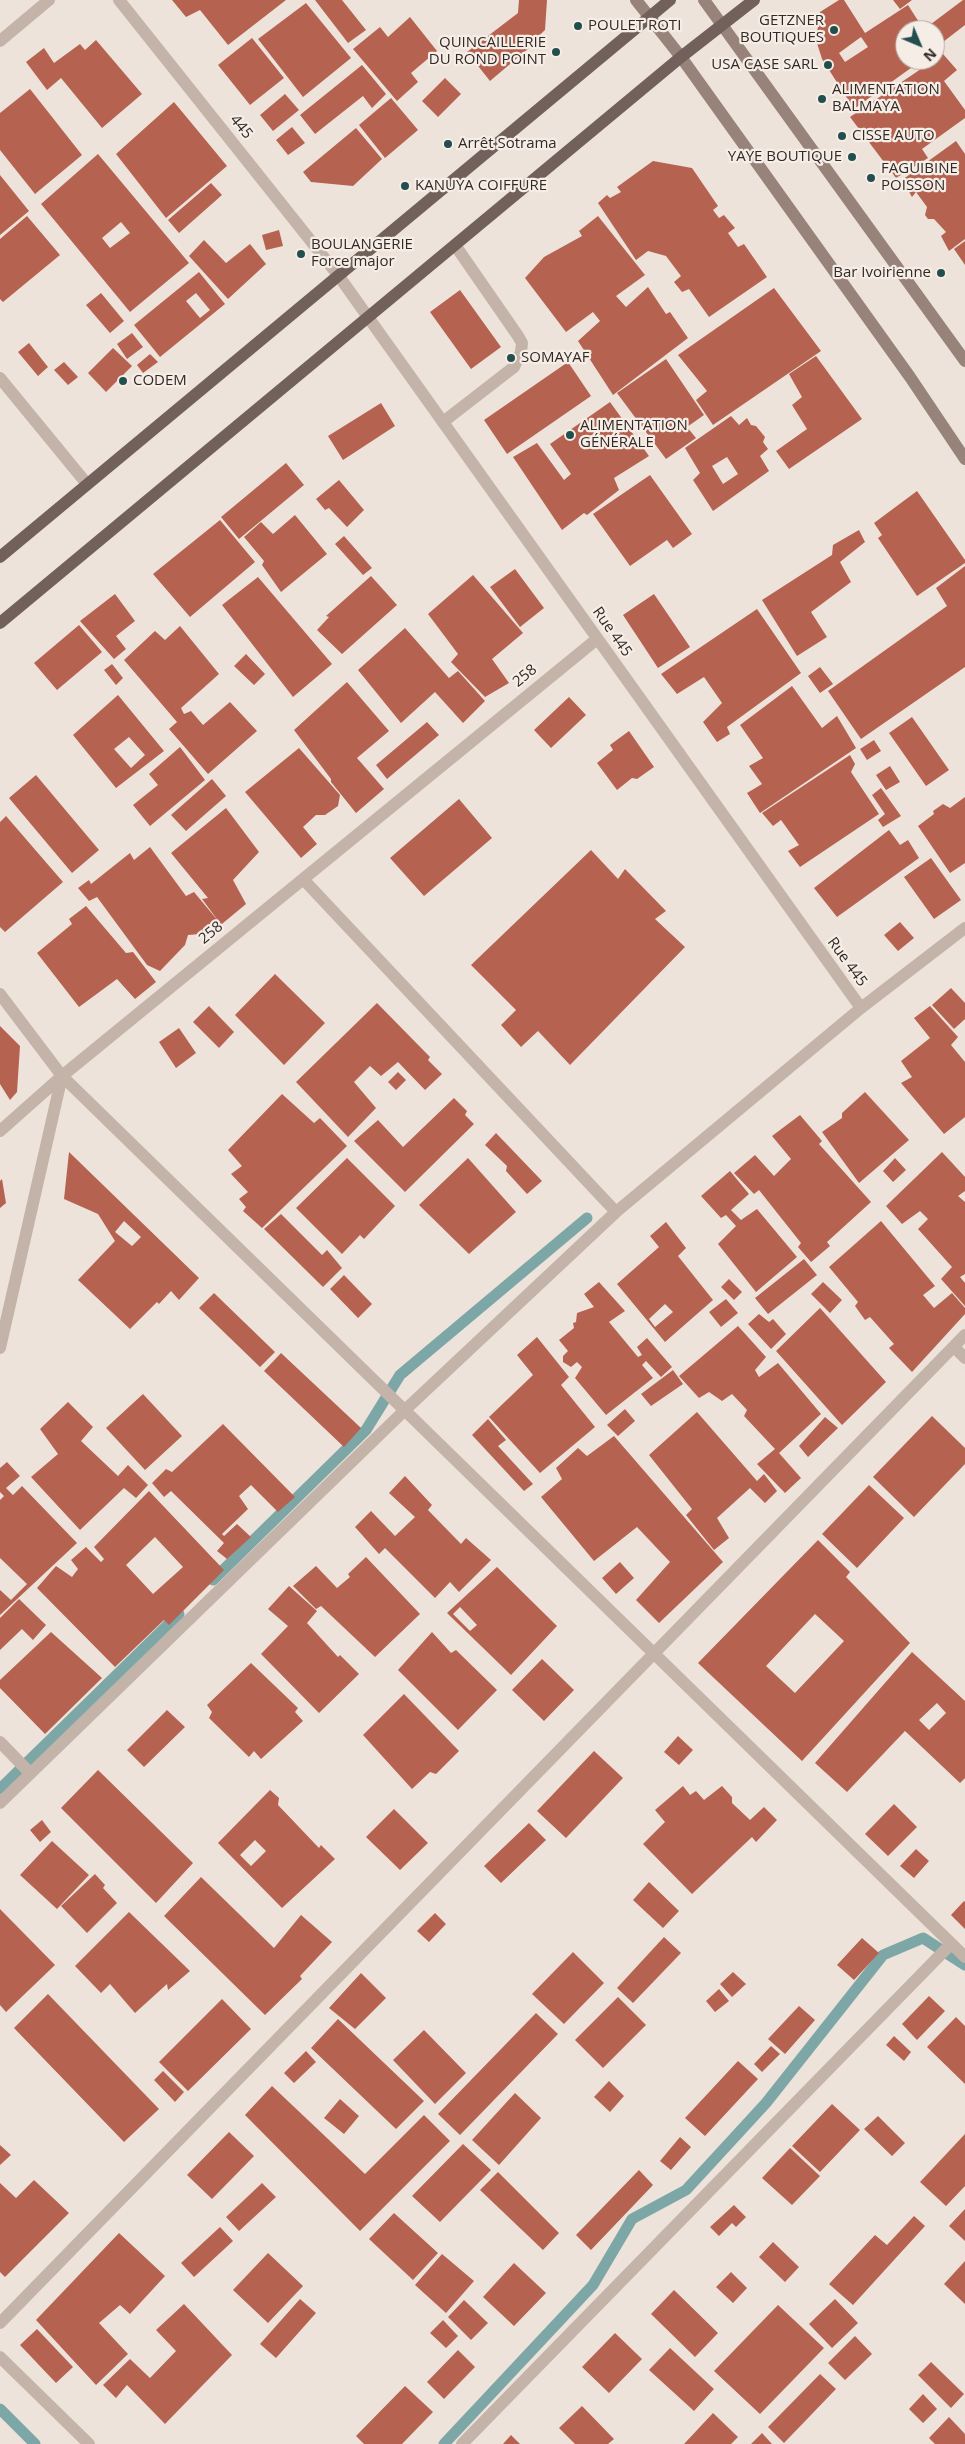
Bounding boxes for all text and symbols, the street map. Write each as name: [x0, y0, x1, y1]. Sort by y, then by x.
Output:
place label: GETZNER BOUTIQUES: [740, 12, 824, 47]
place label: POULET ROTI: [588, 17, 681, 35]
marker: POULET ROTI: [572, 20, 584, 32]
north arrow: [895, 20, 945, 70]
marker: GETZNER BOUTIQUES: [828, 24, 840, 36]
place label: QUINCAILLERIE DU ROND POINT: [429, 34, 546, 69]
text: N: [920, 45, 941, 66]
marker: QUINCAILLERIE DU ROND POINT: [550, 46, 562, 58]
place label: USA CASE SARL: [711, 56, 818, 74]
marker: USA CASE SARL: [822, 59, 834, 71]
place label: ALIMENTATION BALMAYA: [832, 81, 940, 116]
marker: ALIMENTATION BALMAYA: [816, 93, 828, 105]
street label: 445: [226, 111, 256, 143]
place label: CISSE AUTO: [852, 127, 935, 145]
marker: CISSE AUTO: [836, 130, 848, 142]
place label: Arrêt Sotrama: [458, 135, 557, 153]
marker: Arrêt Sotrama: [442, 138, 454, 150]
place label: YAYE BOUTIQUE: [728, 148, 842, 166]
marker: YAYE BOUTIQUE: [846, 151, 858, 163]
place label: FAGUIBINE POISSON: [881, 160, 958, 195]
marker: FAGUIBINE POISSON: [865, 172, 877, 184]
place label: KANUYA COIFFURE: [415, 177, 547, 195]
marker: KANUYA COIFFURE: [399, 180, 411, 192]
place label: BOULANGERIE Force major: [311, 236, 413, 271]
marker: BOULANGERIE Force major: [295, 248, 307, 260]
place label: Bar Ivoirienne: [833, 264, 931, 282]
marker: Bar Ivoirienne: [935, 267, 947, 279]
place label: SOMAYAF: [521, 349, 589, 367]
marker: SOMAYAF: [505, 352, 517, 364]
place label: CODEM: [133, 372, 187, 390]
marker: CODEM: [117, 375, 129, 387]
place label: ALIMENTATION GÉNÉRALE: [580, 417, 688, 452]
marker: ALIMENTATION GÉNÉRALE: [564, 429, 576, 441]
street label: Rue 445: [588, 604, 636, 660]
street label: 258: [509, 661, 541, 691]
street label: 258: [195, 918, 227, 948]
street label: Rue 445: [823, 934, 871, 990]

